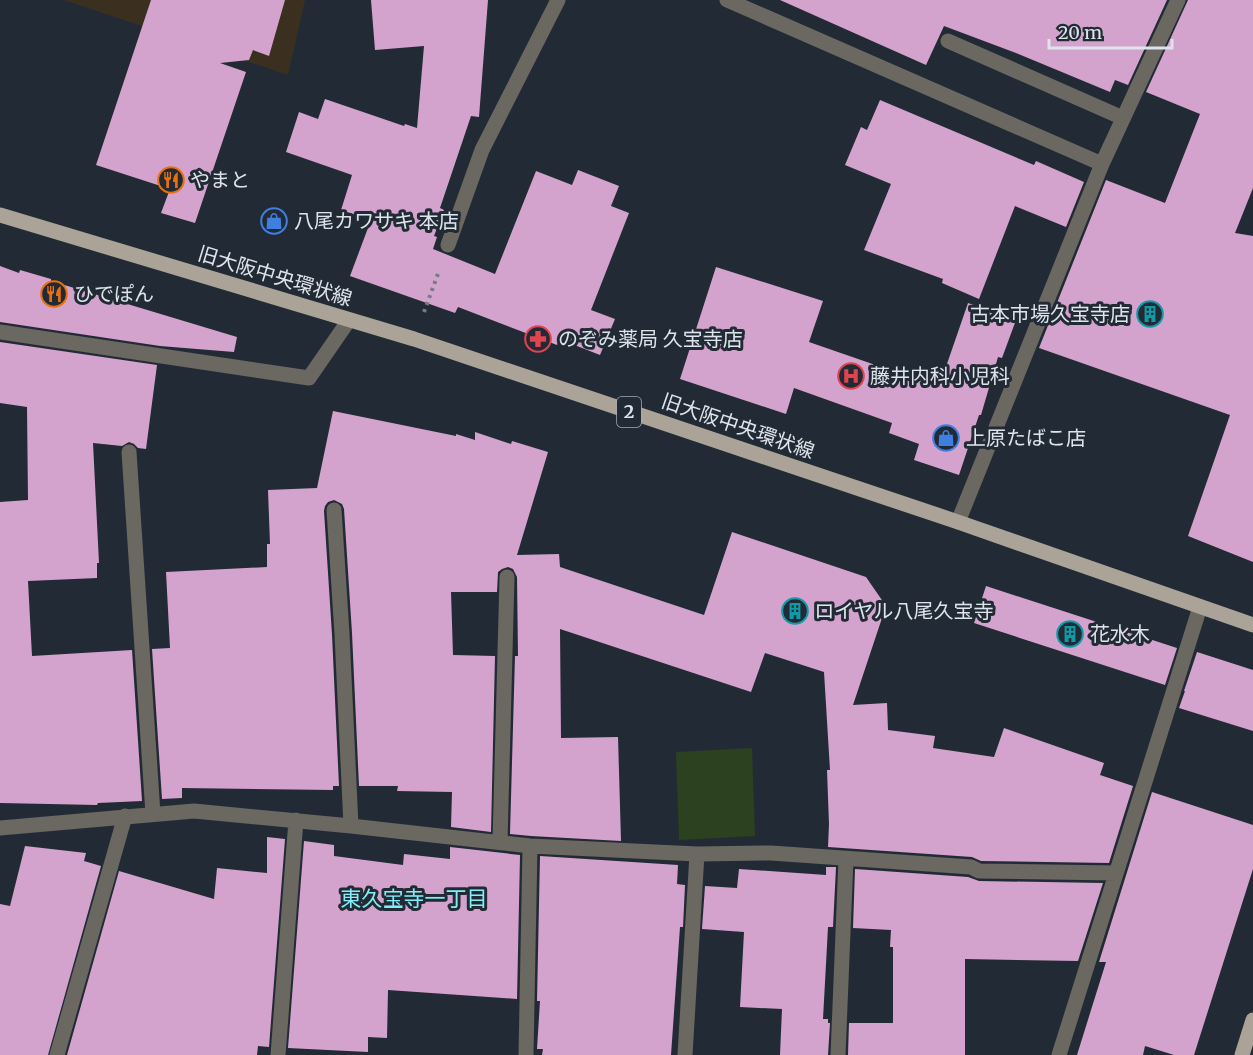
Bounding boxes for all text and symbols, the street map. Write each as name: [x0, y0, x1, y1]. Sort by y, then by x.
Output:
scale bar: [1049, 12, 1172, 50]
text: 20 m: [1058, 21, 1102, 44]
restaurant icon: やまと: [156, 165, 186, 195]
place label: やまと: [190, 167, 250, 192]
shop icon: 八尾カワサキ 本店: [259, 206, 289, 236]
place label: 八尾カワサキ 本店: [294, 208, 459, 233]
street label: 旧大阪中央環状線: [195, 240, 355, 311]
restaurant icon: ひでぽん: [39, 279, 69, 309]
place label: ひでぽん: [74, 281, 154, 306]
building icon: 古本市場久宝寺店: [1135, 299, 1165, 329]
place label: 古本市場久宝寺店: [970, 301, 1130, 326]
pharmacy icon: のぞみ薬局 久宝寺店: [523, 324, 553, 354]
place label: のぞみ薬局 久宝寺店: [558, 326, 743, 351]
hospital icon: 藤井内科小児科: [836, 361, 866, 391]
place label: 藤井内科小児科: [870, 363, 1010, 388]
street label: 旧大阪中央環状線: [658, 388, 818, 463]
road number: 2: [617, 397, 641, 427]
shop icon: 上原たばこ店: [931, 423, 961, 453]
place label: 上原たばこ店: [966, 425, 1086, 450]
building icon: ロイヤル八尾久宝寺: [780, 596, 810, 626]
place label: ロイヤル八尾久宝寺: [814, 598, 993, 623]
building icon: 花水木: [1055, 619, 1085, 649]
place label: 花水木: [1090, 621, 1150, 646]
district label: 東久宝寺一丁目: [341, 885, 488, 912]

